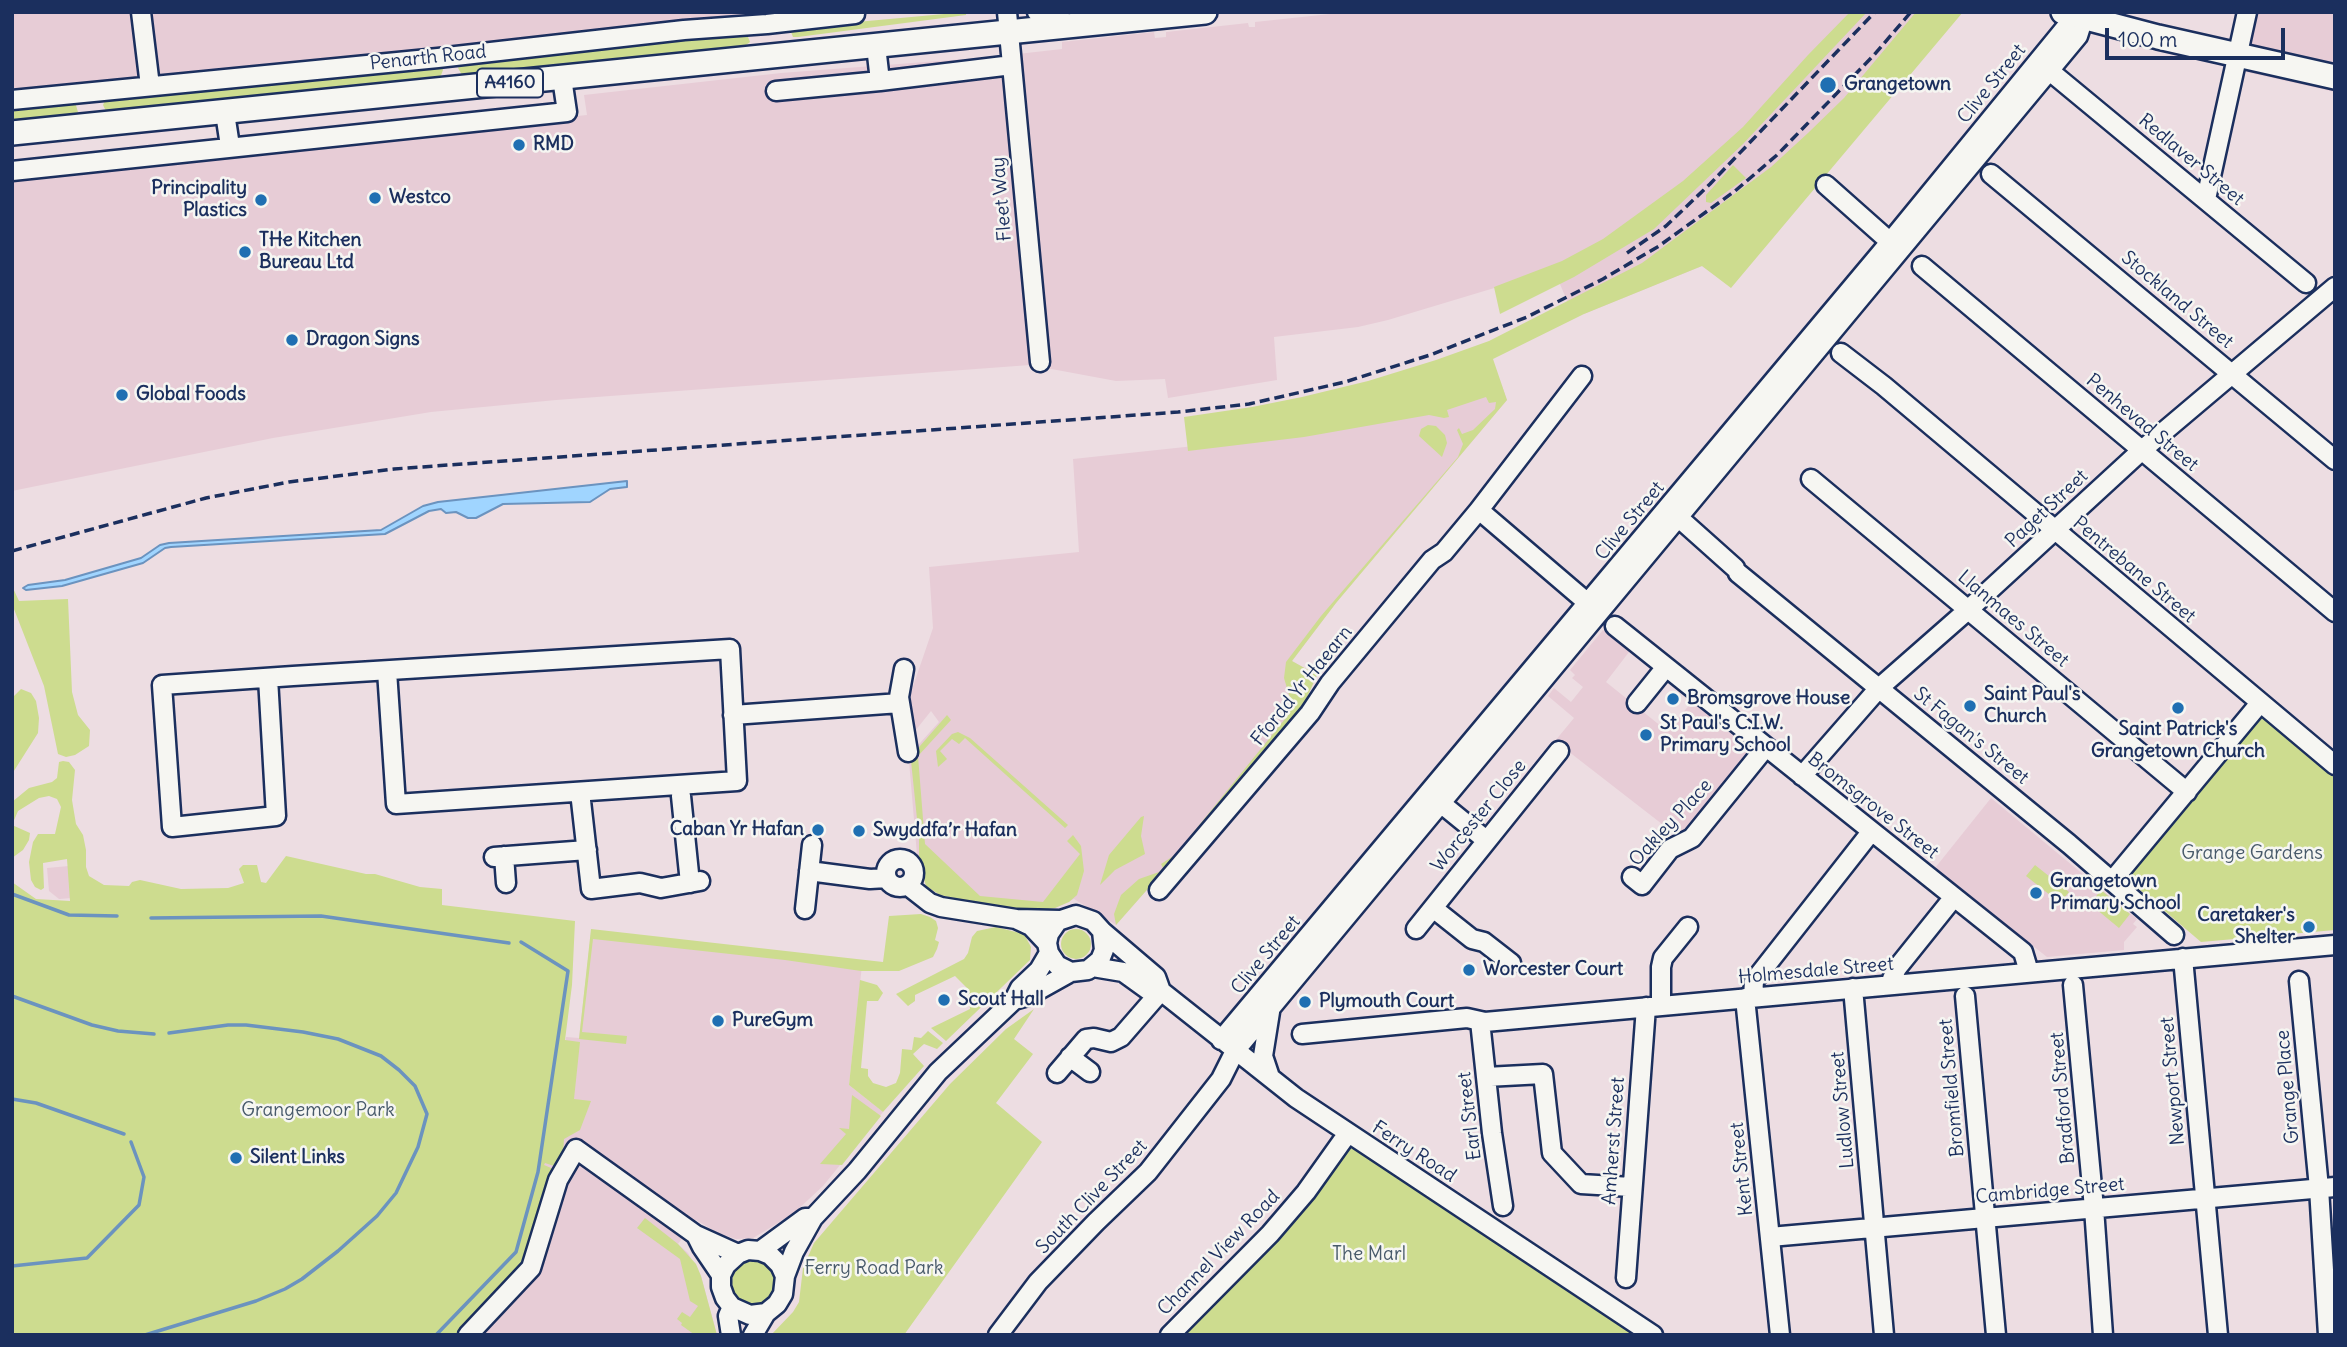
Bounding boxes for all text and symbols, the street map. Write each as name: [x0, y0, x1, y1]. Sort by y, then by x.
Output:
scale bar: [2109, 14, 2289, 58]
text: 100 m: [2118, 26, 2177, 53]
street label: Clive Street: [1953, 40, 2031, 128]
street label: Penarth Road: [369, 41, 487, 75]
road number: A4160: [477, 68, 543, 98]
place label: Grangetown: [1844, 74, 1951, 96]
marker: Grangetown: [1818, 75, 1838, 95]
street label: Redlaver Street: [2134, 109, 2248, 211]
place label: RMD: [533, 134, 574, 156]
marker: RMD: [511, 137, 527, 153]
street label: Fleet Way: [987, 156, 1017, 242]
place label: Principality Plastics: [151, 178, 247, 222]
place label: Westco: [389, 187, 451, 209]
marker: Westco: [367, 190, 383, 206]
marker: Principality Plastics: [253, 192, 269, 208]
place label: THe Kitchen Bureau Ltd: [259, 230, 361, 274]
marker: THe Kitchen Bureau Ltd: [237, 244, 253, 260]
street label: Stockland Street: [2116, 247, 2238, 353]
place label: Dragon Signs: [306, 329, 420, 351]
marker: Dragon Signs: [284, 332, 300, 348]
street label: Penhevad Street: [2081, 369, 2203, 477]
place label: Global Foods: [136, 384, 246, 406]
marker: Global Foods: [114, 387, 130, 403]
street label: Paget Street: [2001, 465, 2093, 553]
street label: Clive Street: [1591, 477, 1669, 565]
street label: Pentrebane Street: [2068, 512, 2200, 628]
street label: Llanmaes Street: [1953, 566, 2073, 672]
street label: Ffordd Yr Haearn: [1247, 621, 1357, 751]
street label: St Fagan's Street: [1909, 683, 2033, 789]
place label: Saint Paul's Church: [1984, 684, 2081, 728]
place label: Bromsgrove House: [1687, 688, 1850, 710]
marker: Bromsgrove House: [1665, 691, 1681, 707]
marker: Saint Paul's Church: [1962, 698, 1978, 714]
marker: Saint Patrick's Grangetown Church: [2170, 700, 2186, 716]
place label: St Paul's C.I.W. Primary School: [1660, 713, 1791, 757]
place label: Saint Patrick's Grangetown Church: [2091, 719, 2265, 763]
marker: St Paul's C.I.W. Primary School: [1638, 727, 1654, 743]
street label: Bromsgrove Street: [1803, 748, 1943, 864]
street label: Worcester Close: [1427, 755, 1531, 877]
street label: Oakley Place: [1625, 775, 1717, 871]
place label: Caban Yr Hafan: [670, 819, 804, 841]
place label: Swyddfa’r Hafan: [873, 820, 1017, 842]
marker: Caban Yr Hafan: [810, 822, 826, 838]
marker: Swyddfa’r Hafan: [851, 823, 867, 839]
park label: Grange Gardens: [2181, 843, 2323, 865]
place label: Grangetown Primary School: [2050, 871, 2181, 915]
marker: Grangetown Primary School: [2028, 885, 2044, 901]
place label: Caretaker's Shelter: [2197, 905, 2295, 949]
street label: Clive Street: [1227, 911, 1305, 999]
marker: Caretaker's Shelter: [2301, 919, 2317, 935]
street label: Holmesdale Street: [1737, 953, 1895, 989]
place label: Worcester Court: [1483, 959, 1623, 981]
marker: Worcester Court: [1461, 962, 1477, 978]
place label: Scout Hall: [958, 989, 1044, 1011]
place label: Plymouth Court: [1319, 991, 1454, 1013]
marker: Scout Hall: [936, 992, 952, 1008]
marker: Plymouth Court: [1297, 994, 1313, 1010]
place label: PureGym: [732, 1010, 813, 1032]
marker: PureGym: [710, 1013, 726, 1029]
street label: Newport Street: [2156, 1016, 2190, 1146]
street label: Bromfield Street: [1935, 1018, 1969, 1158]
street label: Grange Place: [2272, 1029, 2304, 1145]
street label: Bradford Street: [2046, 1031, 2080, 1165]
street label: Ludlow Street: [1827, 1051, 1859, 1169]
street label: Earl Street: [1453, 1070, 1487, 1162]
street label: Amherst Street: [1598, 1076, 1630, 1206]
park label: Grangemoor Park: [241, 1100, 395, 1122]
street label: Ferry Road: [1368, 1116, 1460, 1188]
street label: Kent Street: [1726, 1121, 1758, 1217]
street label: South Clive Street: [1032, 1135, 1152, 1259]
place label: Silent Links: [250, 1147, 345, 1169]
marker: Silent Links: [228, 1150, 244, 1166]
street label: Cambridge Street: [1974, 1173, 2126, 1209]
street label: Channel View Road: [1153, 1185, 1285, 1321]
park label: The Marl: [1332, 1244, 1406, 1266]
park label: Ferry Road Park: [804, 1258, 944, 1280]

